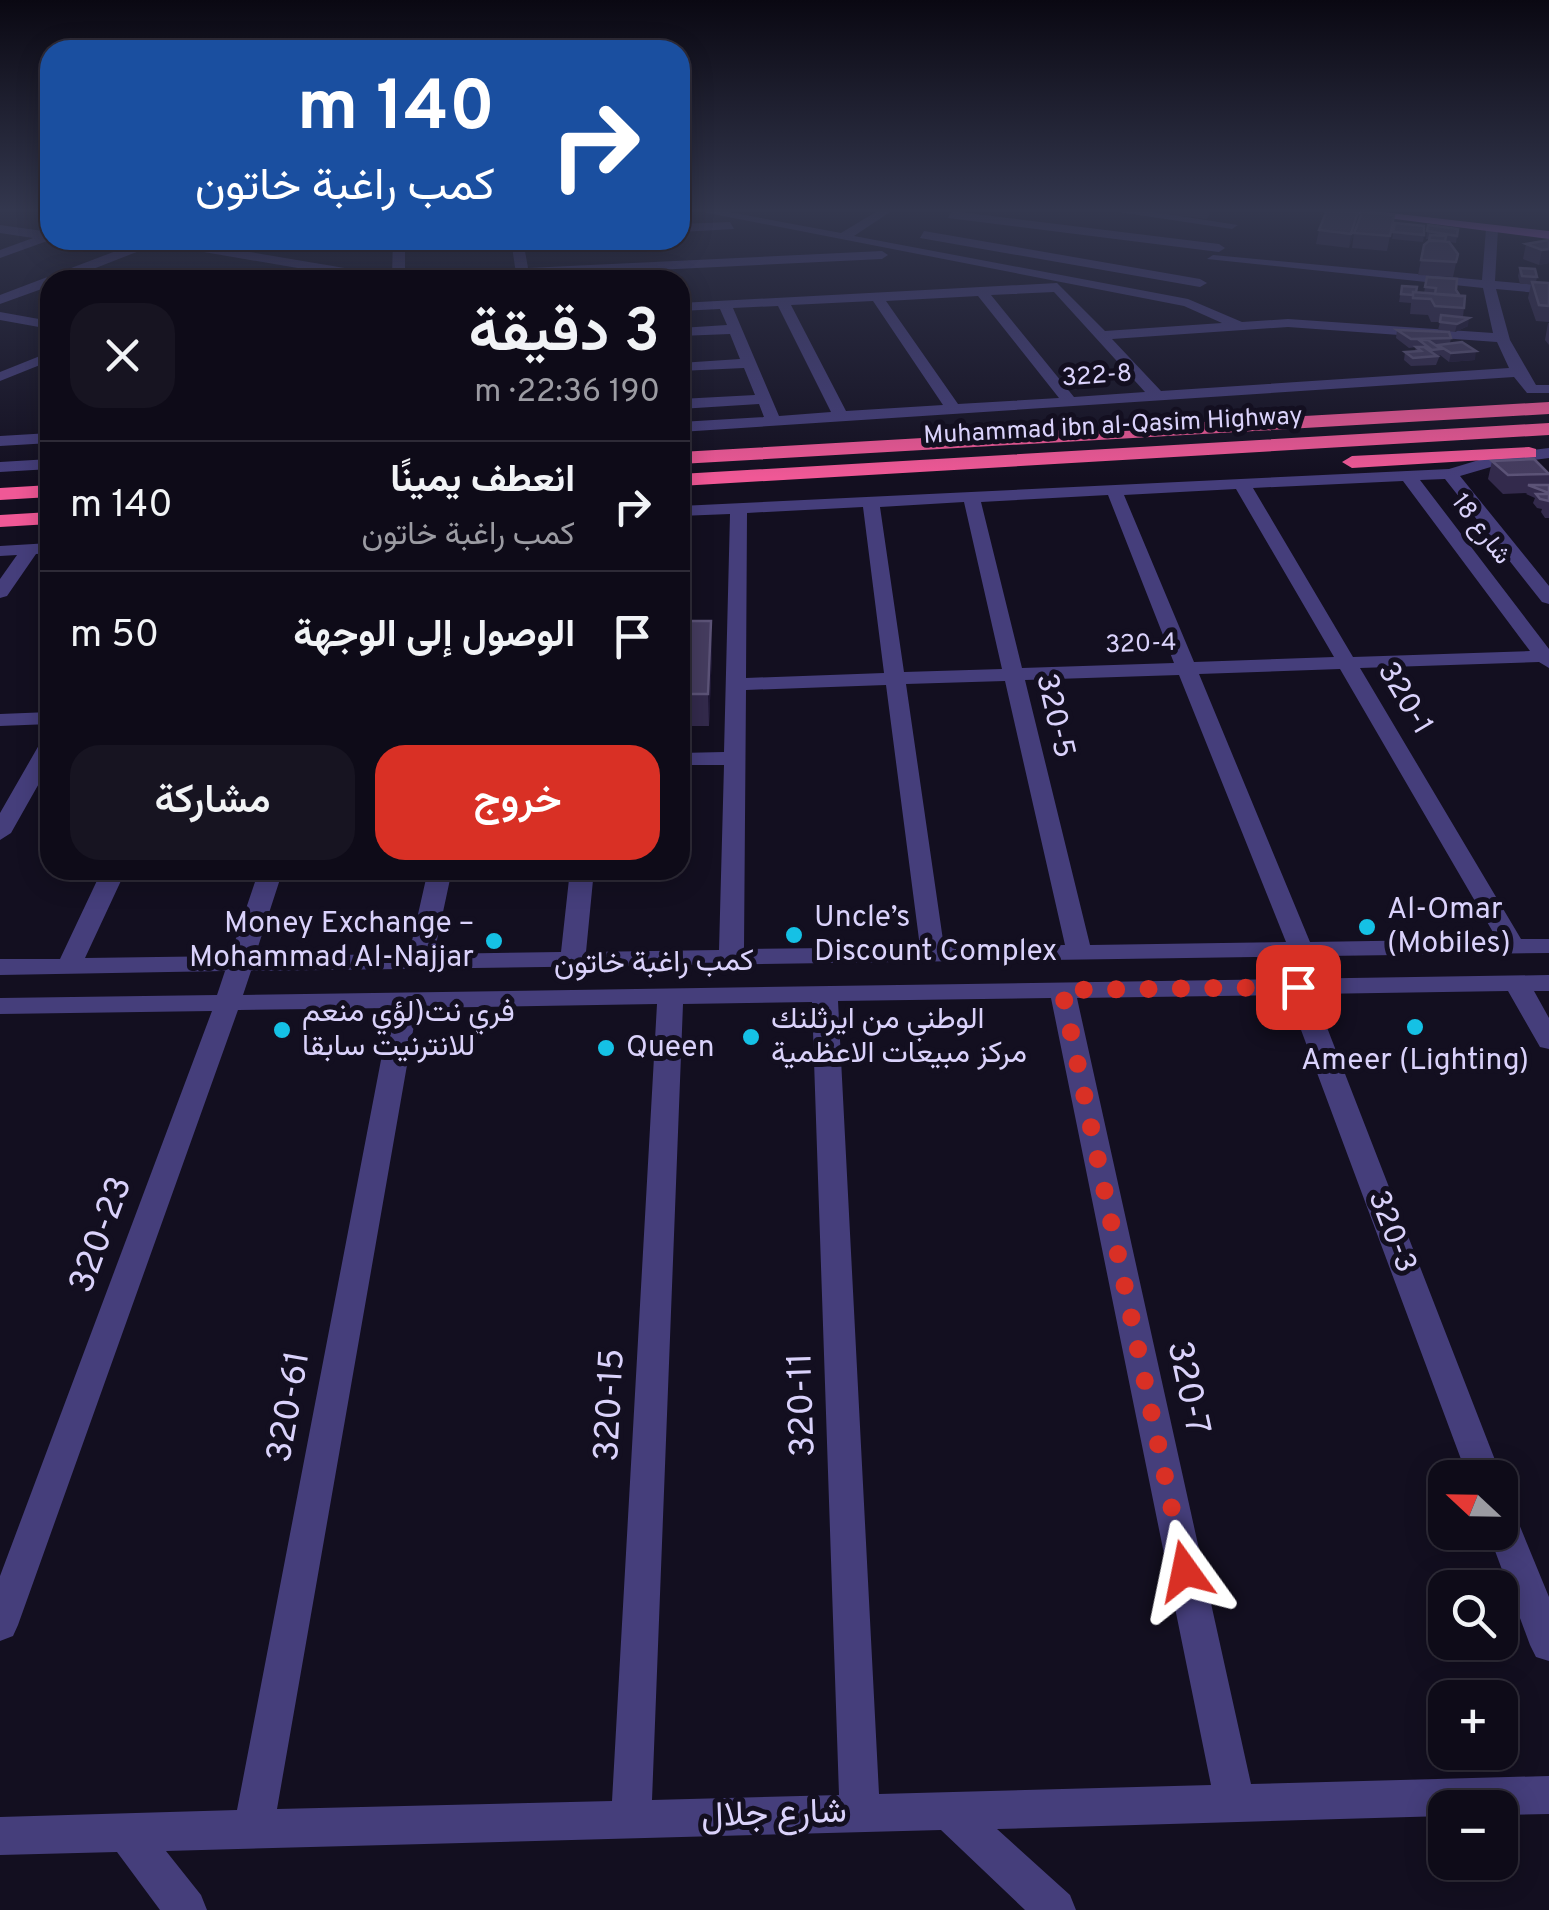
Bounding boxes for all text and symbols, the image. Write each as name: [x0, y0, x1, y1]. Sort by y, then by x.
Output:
text: 140 m: [297, 66, 495, 155]
icon: right: [530, 80, 660, 210]
text: كمب راغبة خاتون: [195, 159, 495, 216]
text: 3 دقيقة: [468, 297, 660, 373]
button: close: [70, 303, 175, 408]
street label: 322-8: [1061, 359, 1133, 395]
text: 190 m · 22:36: [474, 373, 660, 413]
street label: Muhammad ibn al-Qasim Highway: [923, 401, 1303, 453]
text: انعطف يمينًا: [390, 457, 575, 506]
icon: right: [605, 479, 660, 534]
text: 140 m: [70, 482, 173, 531]
street label: شارع 18: [1443, 488, 1517, 572]
text: كمب راغبة خاتون: [362, 516, 575, 556]
icon: arrive: [605, 609, 660, 664]
text: 50 m: [70, 612, 159, 661]
text: الوصول إلى الوجهة: [293, 612, 575, 661]
street label: 320-4: [1105, 628, 1177, 662]
street label: 320-1: [1368, 656, 1440, 742]
street label: 320-5: [1026, 670, 1082, 762]
button: مشاركة: [70, 745, 355, 860]
button: خروج: [375, 745, 660, 860]
place label: Al-Omar (Mobiles): [1387, 892, 1511, 963]
place label: Uncle’s Discount Complex: [814, 900, 1057, 971]
place label: Money Exchange – Mohammad Al-Najjar: [189, 906, 474, 977]
marker: Al-Omar (Mobiles): [1356, 916, 1378, 938]
marker: Uncle’s Discount Complex: [783, 924, 805, 946]
marker: Money Exchange – Mohammad Al-Najjar: [483, 930, 505, 952]
street label: كمب راغبة خاتون: [554, 944, 754, 984]
pin: [1256, 945, 1341, 1030]
icon: arrive: [1271, 960, 1326, 1015]
place label: فري نت(لؤي منعم للانترنيت سابقا: [302, 995, 515, 1066]
place label: الوطني من ايرثلنك مركز مبيعات الاعظمية: [771, 1002, 1027, 1073]
marker: Ameer (Lighting): [1404, 1016, 1426, 1038]
marker: فري نت(لؤي منعم للانترنيت سابقا: [271, 1019, 293, 1041]
marker: الوطني من ايرثلنك مركز مبيعات الاعظمية: [740, 1026, 762, 1048]
place label: Queen: [626, 1030, 715, 1067]
marker: Queen: [595, 1037, 617, 1059]
place label: Ameer (Lighting): [1301, 1043, 1529, 1080]
street label: 320-23: [61, 1171, 143, 1299]
street label: 320-3: [1358, 1186, 1424, 1278]
street label: 320-7: [1156, 1337, 1218, 1439]
street label: 320-15: [586, 1347, 636, 1463]
street label: 320-61: [259, 1348, 321, 1466]
street label: 320-11: [779, 1352, 827, 1458]
north arrow: [1428, 1460, 1518, 1550]
map controls: [1428, 1460, 1518, 1880]
position arrow: [1133, 1519, 1237, 1623]
button: search: [1428, 1570, 1518, 1660]
button: +: [1428, 1680, 1518, 1770]
street label: شارع جلال: [701, 1790, 847, 1840]
button: −: [1428, 1790, 1518, 1880]

